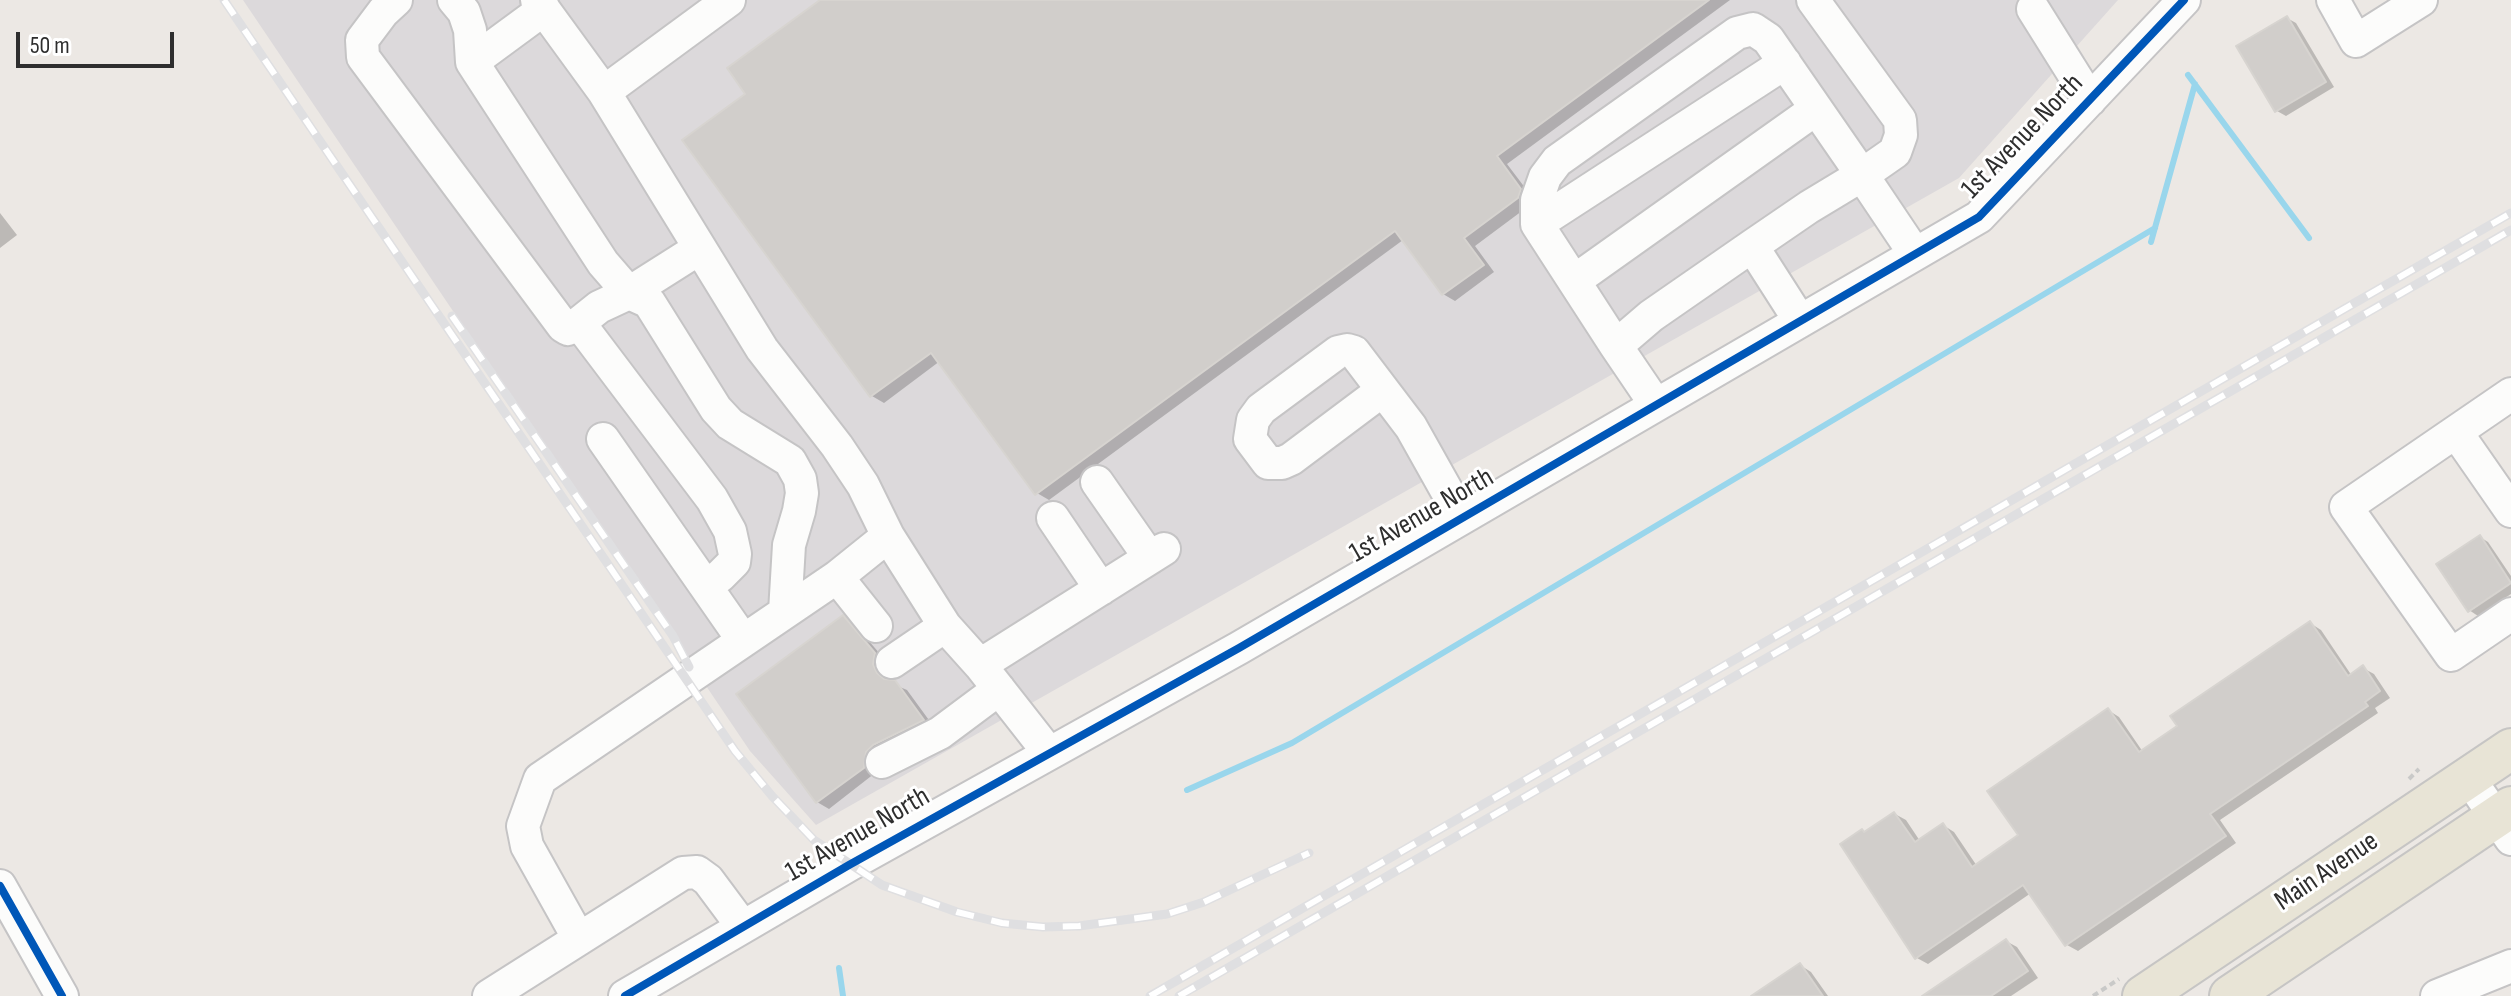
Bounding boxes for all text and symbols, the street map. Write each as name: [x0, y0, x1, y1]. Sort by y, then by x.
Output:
scale bar: [20, 16, 178, 66]
text: 50 m: [30, 31, 70, 60]
street label: 1st Avenue North: [1955, 68, 2091, 206]
street label: 1st Avenue North: [1344, 461, 1500, 571]
street label: 1st Avenue North: [780, 780, 936, 890]
street label: Main Avenue: [2269, 825, 2385, 919]

